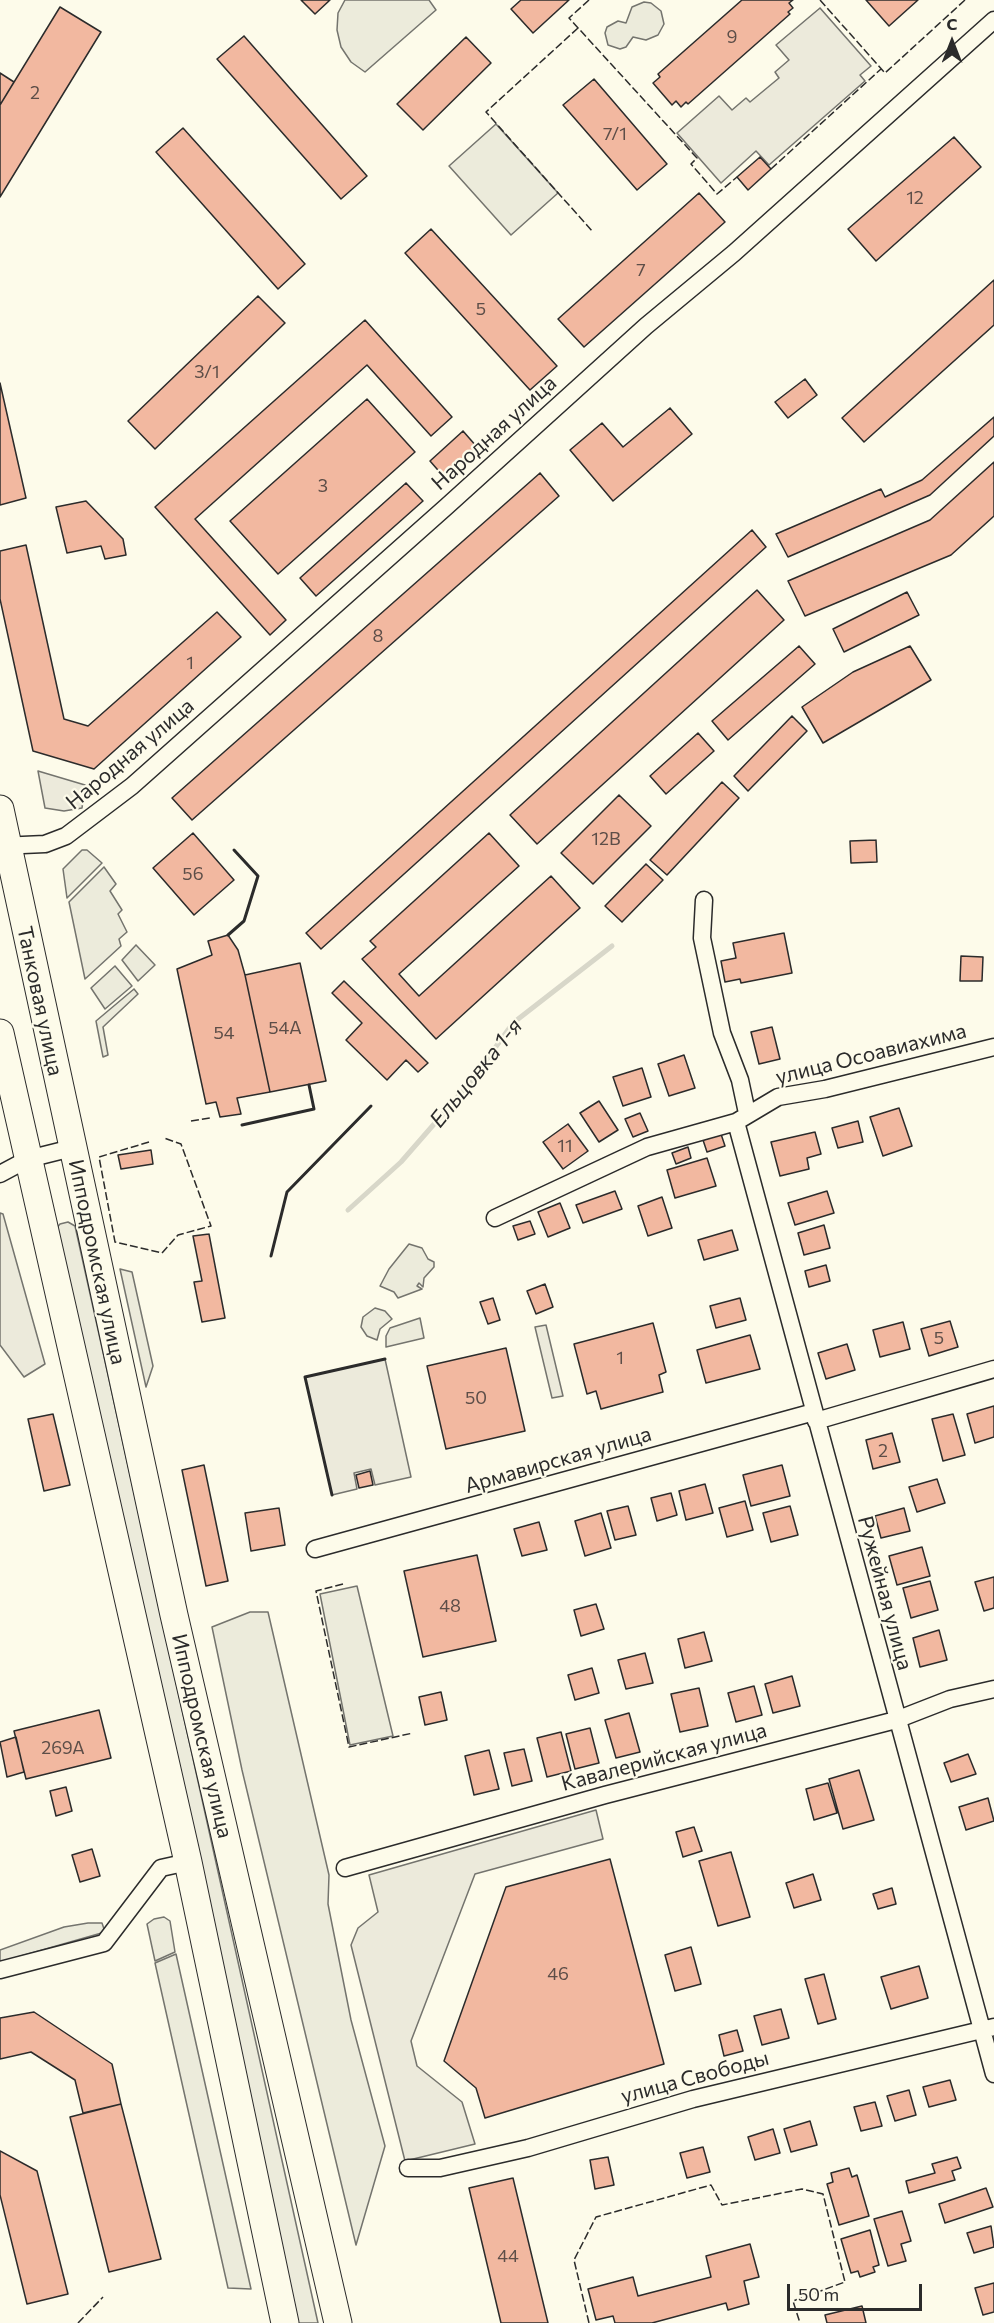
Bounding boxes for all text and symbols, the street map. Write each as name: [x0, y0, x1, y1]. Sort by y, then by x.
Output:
north arrow: [922, 12, 982, 72]
text: С: [947, 14, 957, 33]
house number: 9: [727, 26, 737, 48]
house number: 2: [30, 82, 40, 104]
house number: 7/1: [603, 123, 627, 145]
house number: 12: [906, 187, 924, 209]
house number: 7: [636, 259, 646, 281]
house number: 5: [476, 298, 486, 320]
house number: 3/1: [194, 361, 220, 383]
street label: Народная улица: [427, 370, 561, 496]
house number: 3: [318, 475, 328, 497]
house number: 8: [373, 625, 383, 647]
house number: 1: [186, 652, 194, 674]
street label: Народная улица: [61, 693, 199, 815]
house number: 12В: [591, 828, 621, 850]
house number: 56: [182, 863, 204, 885]
street label: Танковая улица: [12, 924, 68, 1078]
water label: Ельцовка 1-я: [424, 1013, 528, 1133]
house number: 54А: [268, 1017, 302, 1039]
street label: улица Осоавиахима: [773, 1018, 969, 1090]
house number: 54: [213, 1022, 235, 1044]
house number: 11: [557, 1135, 573, 1157]
street label: Ипподромская улица: [63, 1157, 131, 1367]
house number: 5: [934, 1327, 944, 1349]
house number: 1: [616, 1347, 624, 1369]
house number: 50: [465, 1387, 487, 1409]
street label: Армавирская улица: [462, 1421, 654, 1499]
house number: 2: [878, 1440, 888, 1462]
street label: Ружейная улица: [852, 1513, 918, 1673]
house number: 48: [439, 1595, 461, 1617]
street label: Ипподромская улица: [166, 1631, 238, 1841]
street label: Кавалерийская улица: [559, 1717, 769, 1797]
house number: 269А: [41, 1737, 85, 1759]
house number: 46: [547, 1963, 569, 1985]
street label: улица Свободы: [618, 2045, 772, 2109]
house number: 44: [497, 2245, 519, 2267]
scale bar: [790, 2272, 925, 2310]
text: 50 m: [798, 2283, 839, 2305]

